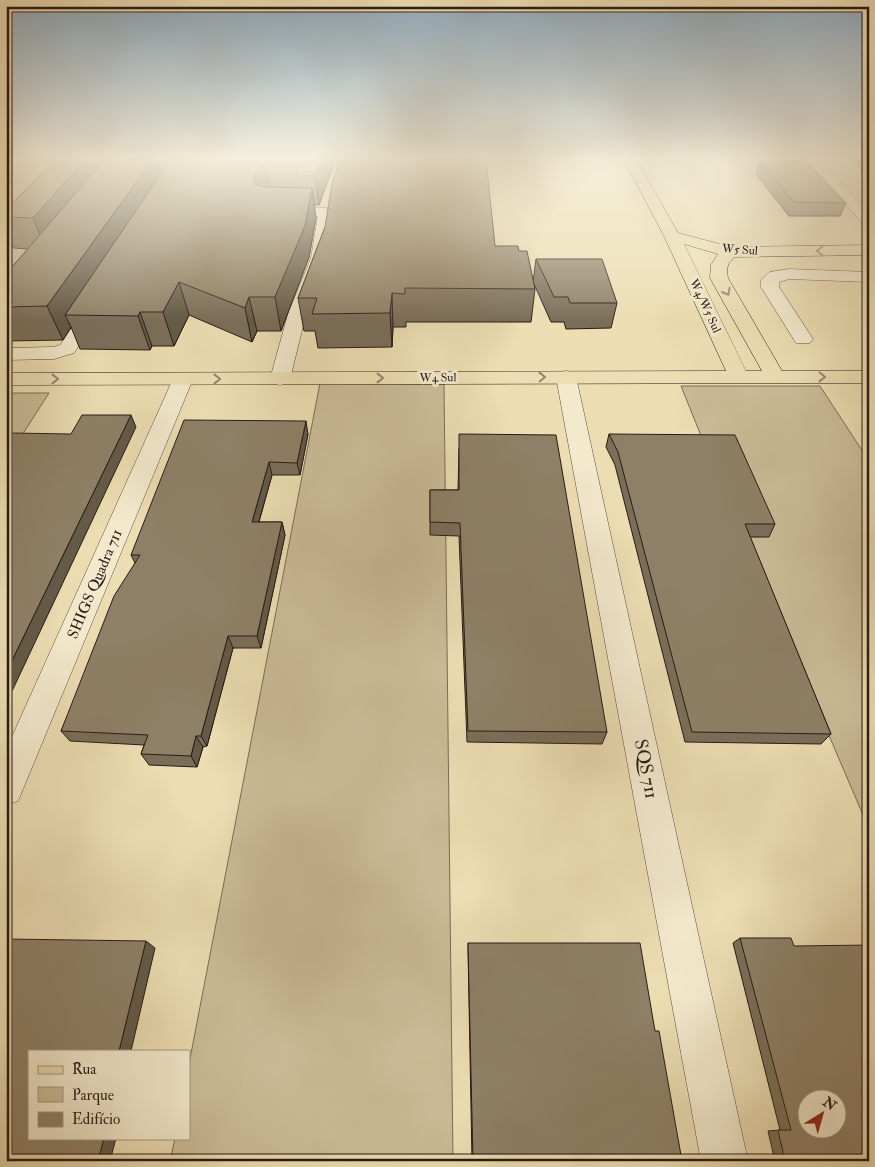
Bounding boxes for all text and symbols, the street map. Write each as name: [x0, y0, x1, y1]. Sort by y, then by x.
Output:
street label: W5 Sul: [721, 241, 758, 259]
one-way arrow: [816, 246, 824, 256]
street label: W4/W5 Sul: [686, 276, 724, 335]
one-way arrow: [721, 287, 731, 296]
street label: W4 Sul: [418, 370, 457, 386]
one-way arrow: [539, 372, 547, 382]
one-way arrow: [818, 372, 826, 382]
one-way arrow: [376, 373, 384, 383]
one-way arrow: [52, 374, 59, 384]
one-way arrow: [214, 374, 222, 384]
street label: SHIGS Quadra 711: [63, 526, 127, 642]
street label: SQS 711: [629, 737, 663, 801]
legend: [28, 1050, 190, 1140]
text: Rua: [72, 1060, 97, 1079]
text: Parque: [72, 1086, 114, 1105]
north arrow: [798, 1090, 848, 1140]
text: N: [819, 1093, 840, 1115]
text: Edifício: [72, 1110, 120, 1129]

